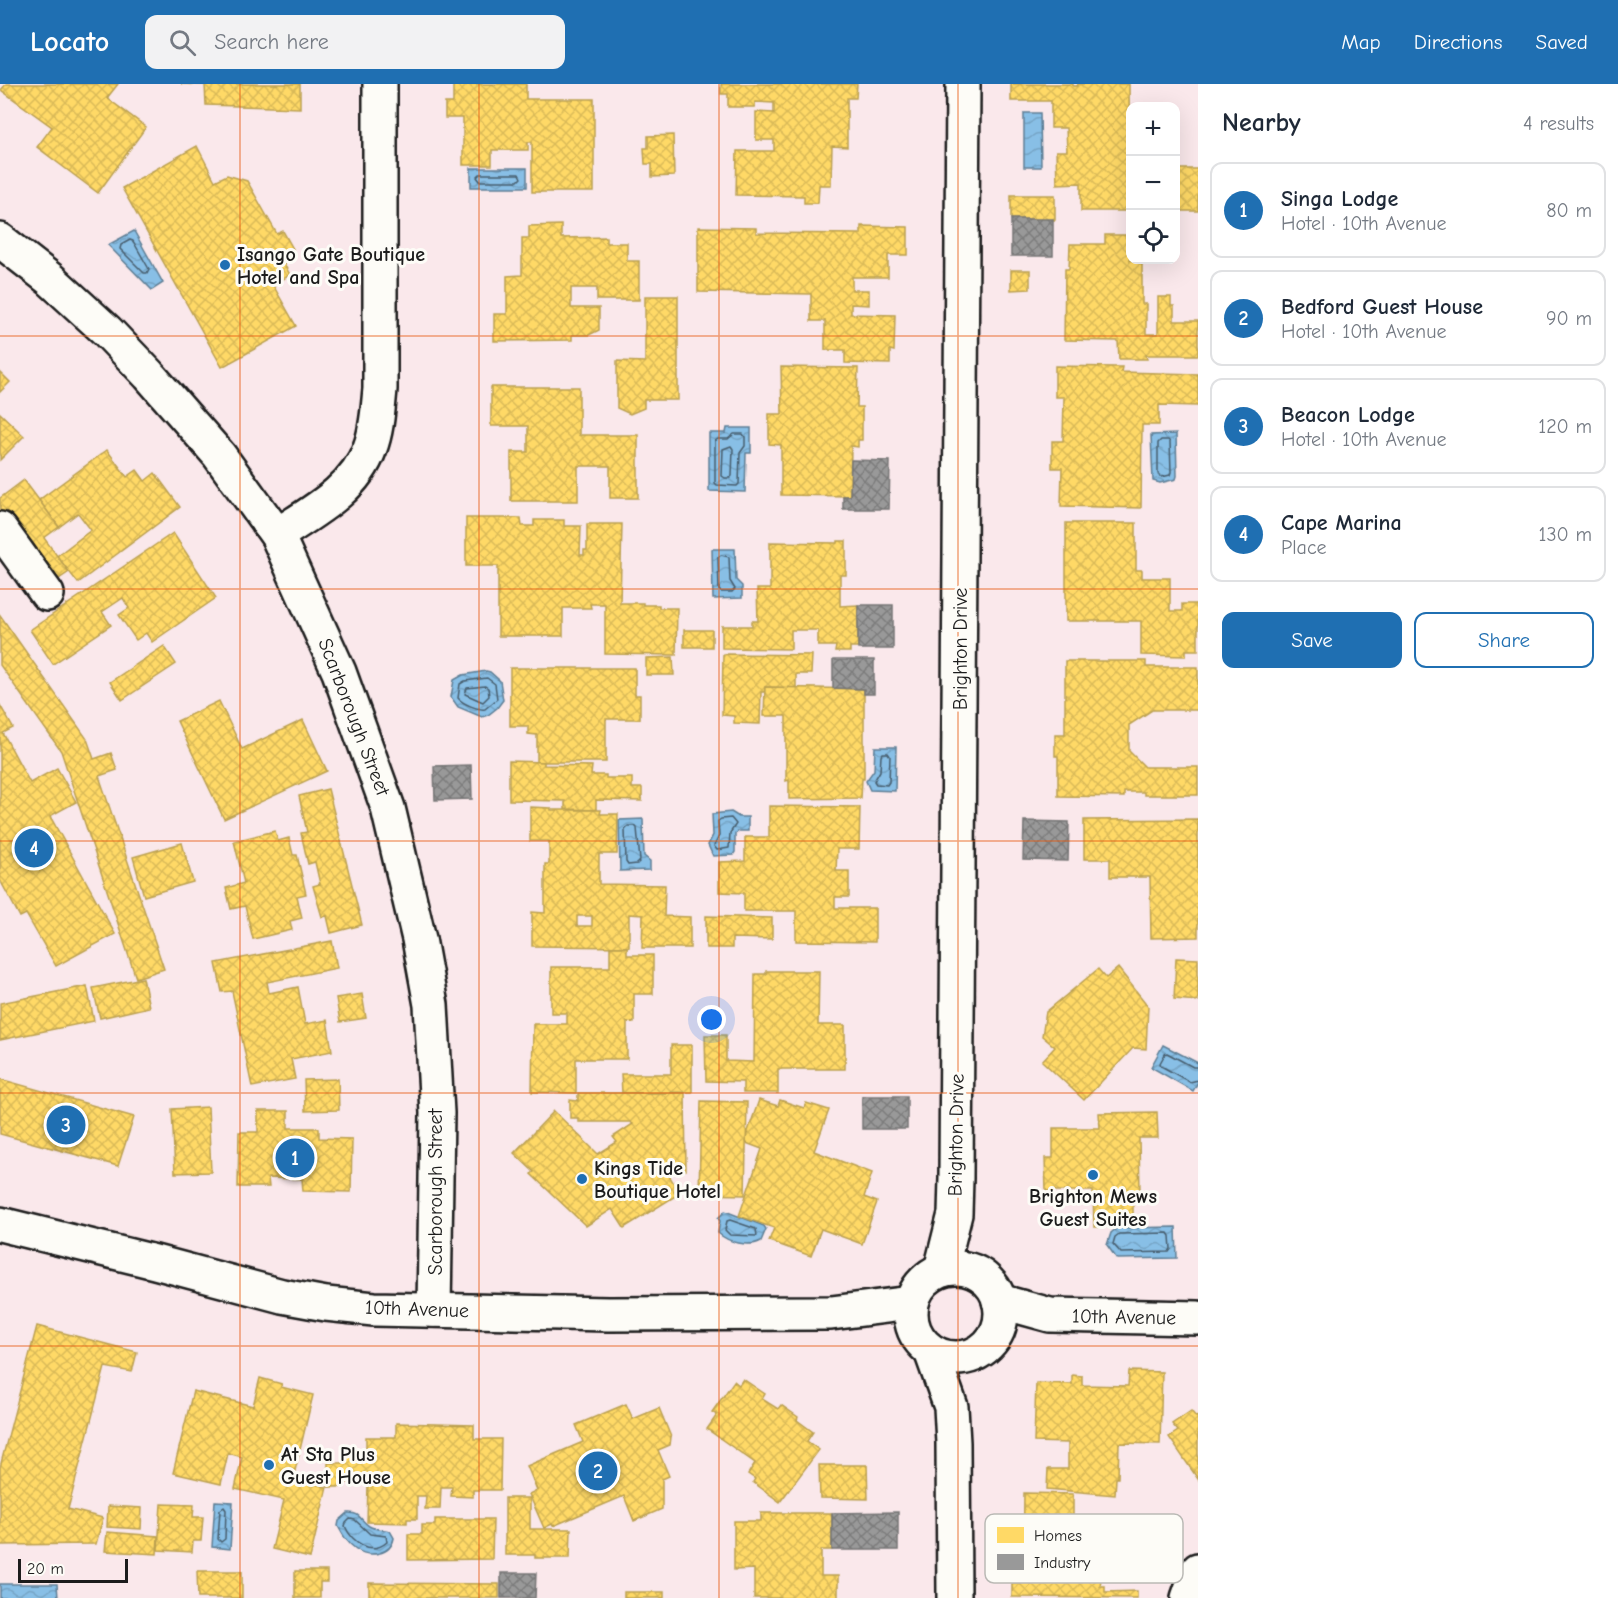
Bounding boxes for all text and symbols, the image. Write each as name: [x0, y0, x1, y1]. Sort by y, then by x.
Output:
search box: [145, 15, 565, 69]
text: Locato: [30, 26, 109, 58]
icon: search: [166, 26, 199, 59]
text: Search here: [214, 29, 329, 55]
text: Map: [1341, 30, 1381, 54]
text: Directions: [1414, 30, 1503, 54]
text: Saved: [1536, 30, 1588, 54]
map controls: [1126, 102, 1180, 264]
button: +: [1126, 102, 1180, 156]
text: Nearby: [1222, 108, 1301, 138]
text: 4 results: [1523, 112, 1594, 135]
button: −: [1126, 156, 1180, 210]
text: Singa Lodge: [1281, 186, 1398, 212]
text: 1: [1240, 199, 1247, 222]
text: 80 m: [1546, 199, 1592, 222]
button: locate: [1126, 210, 1180, 264]
text: Hotel · 10th Avenue: [1281, 212, 1446, 235]
place label: Isango Gate Boutique Hotel and Spa: [237, 243, 425, 289]
marker: Isango Gate Boutique Hotel and Spa: [218, 258, 232, 272]
text: Bedford Guest House: [1281, 294, 1483, 320]
text: 2: [1239, 307, 1248, 330]
text: 90 m: [1546, 307, 1592, 330]
text: Hotel · 10th Avenue: [1281, 320, 1446, 343]
text: Beacon Lodge: [1281, 402, 1415, 428]
text: 3: [1239, 415, 1248, 438]
text: 120 m: [1538, 415, 1592, 438]
text: Hotel · 10th Avenue: [1281, 428, 1446, 451]
text: Cape Marina: [1281, 510, 1402, 536]
text: 4: [1239, 523, 1248, 546]
text: 130 m: [1539, 523, 1592, 546]
text: Place: [1281, 536, 1327, 559]
street label: Brighton Drive: [949, 588, 972, 710]
button: Save: [1222, 612, 1402, 668]
button: Share: [1414, 612, 1594, 668]
street label: Scarborough Street: [313, 635, 395, 800]
pin: 4: [15, 826, 54, 870]
your location: [697, 1005, 726, 1034]
street label: Brighton Drive: [943, 1073, 969, 1197]
pin: 3: [46, 1102, 86, 1148]
street label: Scarborough Street: [424, 1107, 447, 1275]
pin: 1: [276, 1136, 314, 1180]
place label: Kings Tide Boutique Hotel: [594, 1157, 721, 1203]
marker: Brighton Mews Guest Suites: [1086, 1168, 1100, 1182]
marker: Kings Tide Boutique Hotel: [575, 1172, 589, 1186]
place label: Brighton Mews Guest Suites: [1029, 1185, 1157, 1231]
street label: 10th Avenue: [365, 1296, 469, 1322]
street label: 10th Avenue: [1072, 1305, 1176, 1329]
place label: At Sta Plus Guest House: [281, 1443, 391, 1489]
pin: 2: [578, 1448, 618, 1494]
marker: At Sta Plus Guest House: [262, 1458, 276, 1472]
legend: [985, 1514, 1183, 1583]
text: Homes: [1034, 1527, 1082, 1545]
text: Industry: [1034, 1554, 1091, 1572]
scale bar: [18, 1556, 128, 1584]
text: 20 m: [27, 1560, 64, 1578]

